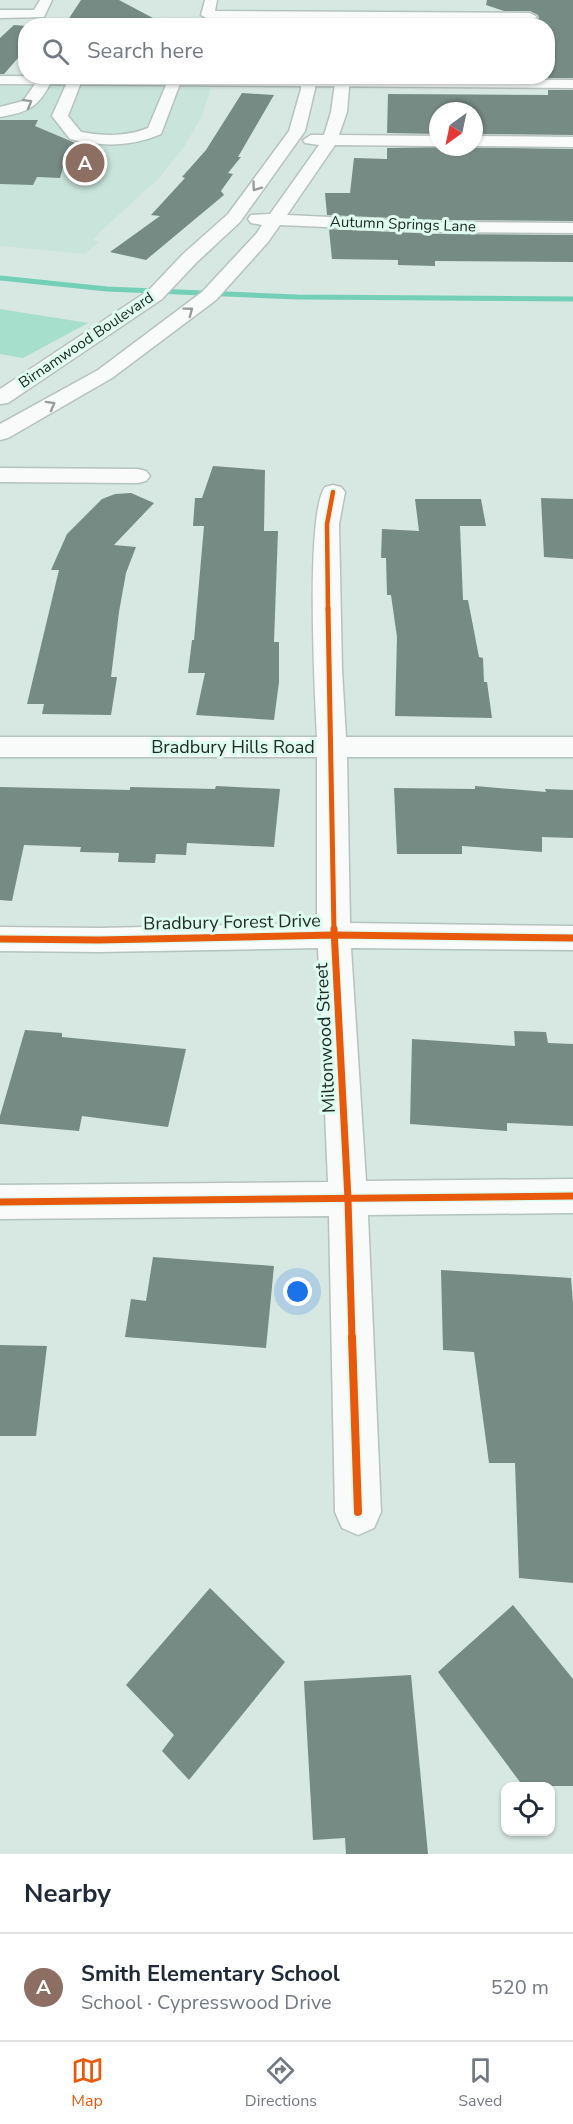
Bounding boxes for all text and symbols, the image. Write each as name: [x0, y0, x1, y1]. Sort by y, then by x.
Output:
search box: [18, 18, 555, 84]
icon: search: [39, 35, 72, 68]
text: Search here: [87, 36, 204, 66]
one-way arrow: [22, 99, 32, 110]
north arrow: [429, 102, 483, 156]
pin: A: [66, 140, 104, 186]
one-way arrow: [252, 181, 263, 192]
street label: Autumn Springs Lane: [330, 211, 476, 237]
street label: Birnamwood Boulevard: [15, 287, 157, 393]
one-way arrow: [183, 308, 194, 319]
one-way arrow: [45, 401, 55, 412]
street label: Bradbury Hills Road: [151, 735, 315, 759]
street label: Bradbury Forest Drive: [143, 908, 321, 936]
street label: Miltonwood Street: [309, 962, 341, 1114]
your location: [283, 1277, 312, 1306]
map controls: [501, 1782, 555, 1836]
button: locate: [501, 1782, 555, 1836]
text: Nearby: [24, 1876, 111, 1911]
text: Smith Elementary School: [81, 1959, 340, 1989]
text: A: [36, 1974, 51, 2001]
text: 520 m: [491, 1974, 549, 2001]
text: School · Cypresswood Drive: [81, 1989, 332, 2016]
tab: Map: [71, 2054, 104, 2112]
tab: Directions: [245, 2054, 317, 2112]
tab: Saved: [458, 2054, 502, 2112]

